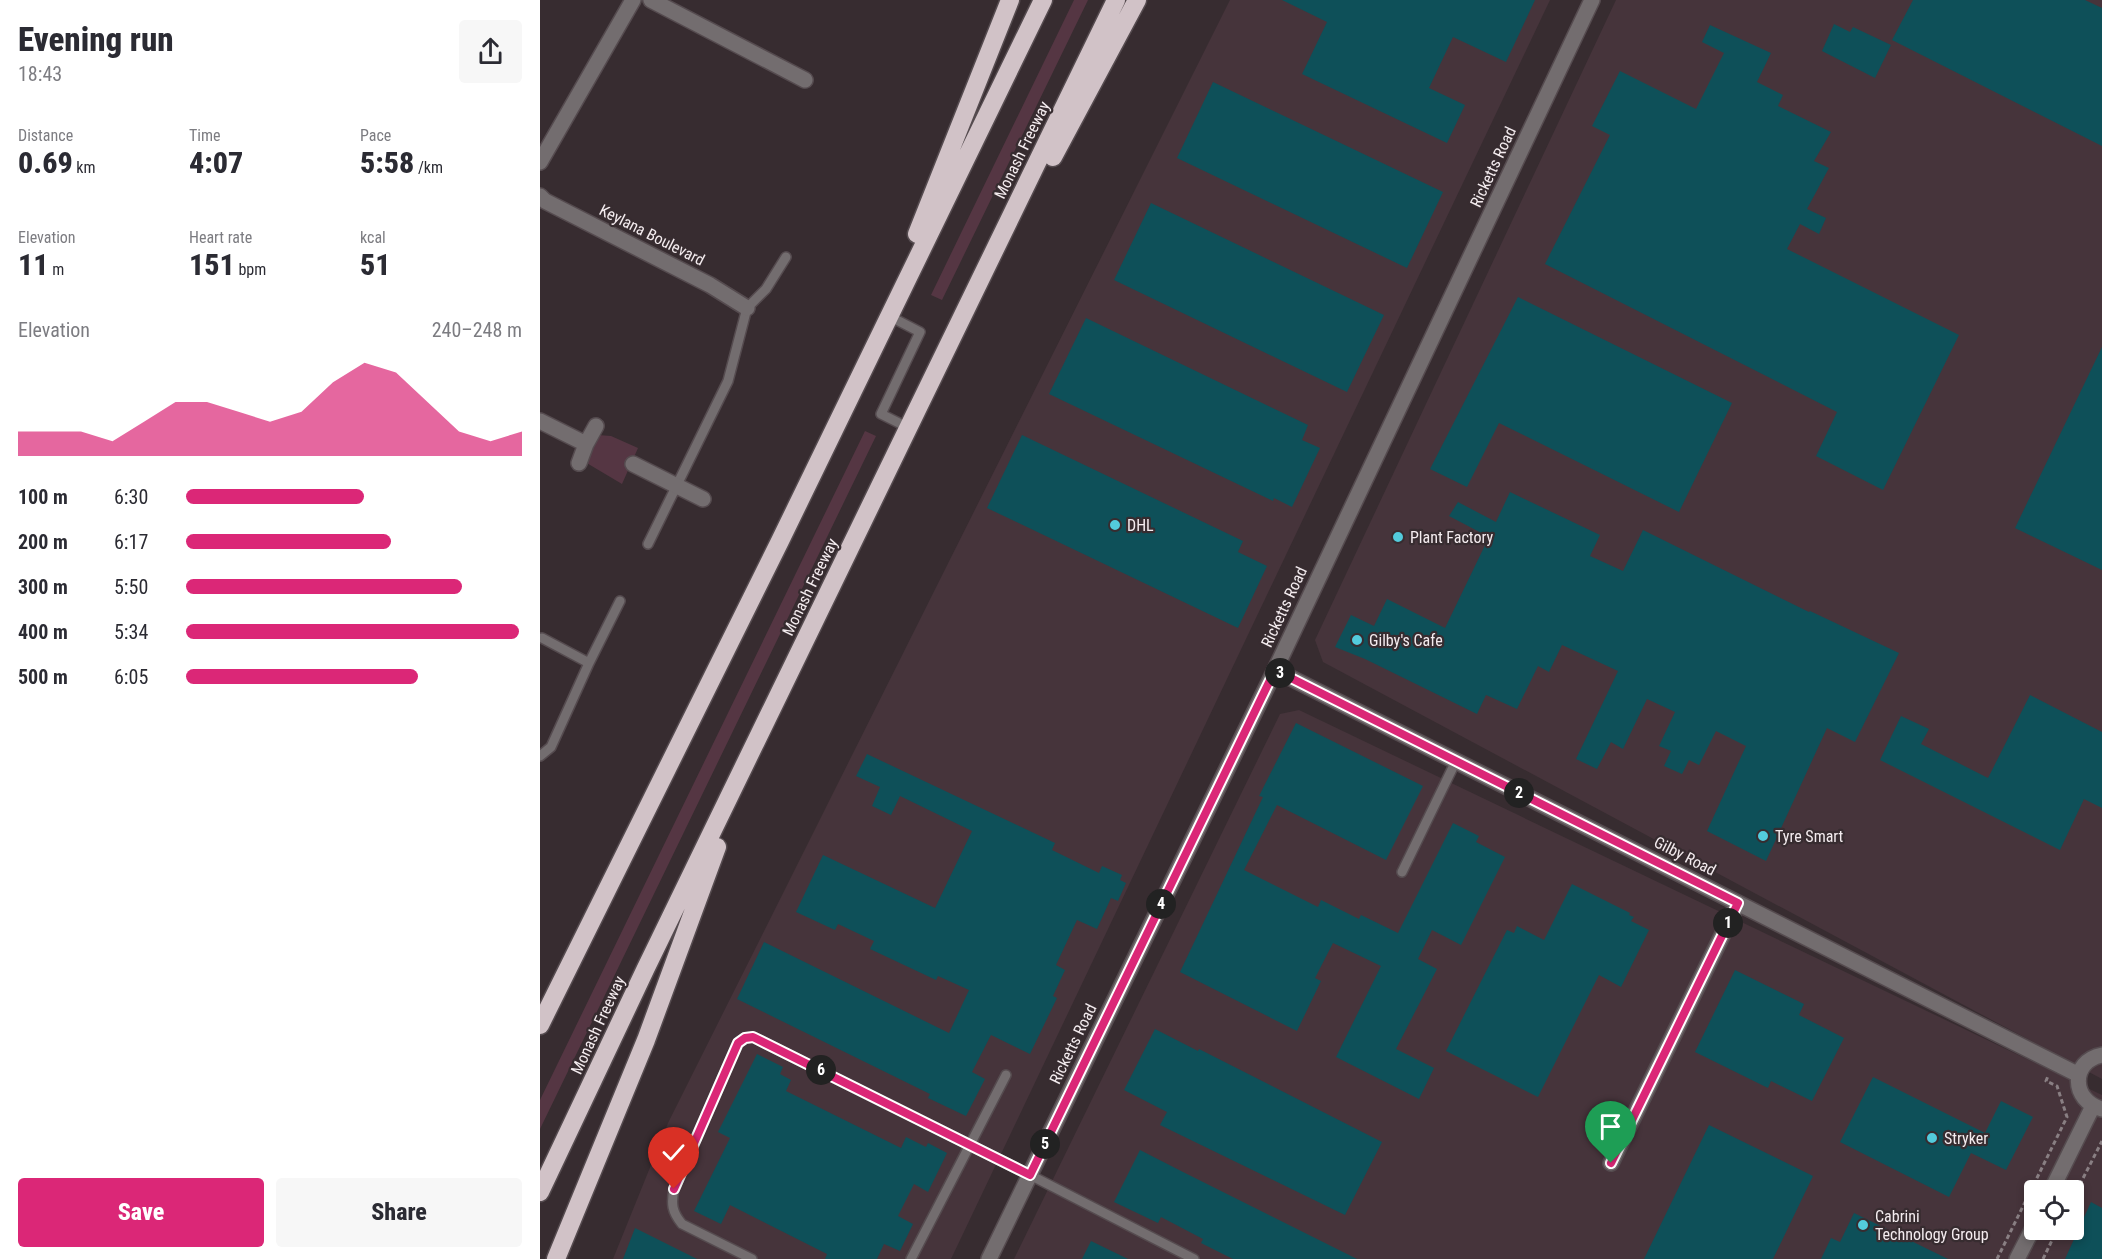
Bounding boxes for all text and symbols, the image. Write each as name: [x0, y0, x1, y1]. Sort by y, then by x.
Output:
text: Evening run: [18, 20, 174, 59]
button: share: [459, 20, 522, 83]
text: 18:43: [18, 62, 62, 86]
street label: Monash Freeway: [990, 98, 1054, 202]
street label: Ricketts Road: [1466, 124, 1520, 210]
text: Distance: [18, 126, 73, 145]
text: Time: [189, 126, 221, 145]
text: Pace: [360, 126, 391, 145]
text: 0.69: [18, 145, 73, 180]
text: 4:07: [189, 145, 243, 180]
text: 5:58: [360, 145, 414, 180]
text: km: [73, 158, 96, 177]
text: /km: [414, 158, 443, 177]
street label: Keylana Boulevard: [596, 200, 708, 270]
text: Elevation: [18, 228, 76, 247]
text: Heart rate: [189, 228, 252, 247]
text: kcal: [360, 228, 386, 247]
text: 11: [18, 247, 49, 282]
text: 151: [189, 247, 235, 282]
text: 51: [360, 247, 391, 282]
text: m: [49, 260, 64, 279]
text: bpm: [235, 260, 266, 279]
text: Elevation: [18, 318, 90, 342]
text: 240–248 m: [432, 318, 522, 342]
text: 100 m: [18, 485, 68, 509]
text: 6:30: [114, 485, 148, 509]
place label: DHL: [1127, 516, 1154, 535]
marker: DHL: [1108, 518, 1122, 532]
place label: Plant Factory: [1410, 528, 1493, 547]
text: 200 m: [18, 530, 68, 554]
text: 6:17: [114, 530, 148, 554]
marker: Plant Factory: [1391, 530, 1405, 544]
street label: Monash Freeway: [778, 535, 842, 639]
street label: Ricketts Road: [1257, 564, 1311, 650]
text: 300 m: [18, 575, 68, 599]
text: 5:50: [114, 575, 148, 599]
text: 400 m: [18, 620, 68, 644]
text: 5:34: [114, 620, 148, 644]
place label: Gilby's Cafe: [1369, 631, 1443, 650]
marker: Gilby's Cafe: [1350, 633, 1364, 647]
pin: 3: [1265, 658, 1295, 688]
text: 3: [1276, 663, 1284, 682]
text: 500 m: [18, 665, 68, 689]
text: 6:05: [114, 665, 148, 689]
pin: 2: [1504, 778, 1534, 808]
text: 2: [1515, 783, 1523, 802]
place label: Tyre Smart: [1775, 827, 1844, 846]
marker: Tyre Smart: [1756, 829, 1770, 843]
street label: Gilby Road: [1651, 832, 1719, 880]
pin: 4: [1146, 889, 1176, 919]
text: 4: [1157, 894, 1165, 913]
pin: 1: [1713, 908, 1743, 938]
text: 1: [1724, 913, 1732, 932]
street label: Monash Freeway: [567, 973, 629, 1077]
street label: Ricketts Road: [1045, 1001, 1101, 1087]
pin: 6: [806, 1055, 836, 1085]
text: 6: [817, 1060, 825, 1079]
pin: [1585, 1101, 1636, 1163]
icon: arrive: [1594, 1110, 1627, 1143]
pin: [648, 1127, 699, 1189]
pin: 5: [1030, 1129, 1060, 1159]
place label: Stryker: [1944, 1129, 1988, 1148]
marker: Stryker: [1925, 1131, 1939, 1145]
text: 5: [1041, 1134, 1049, 1153]
icon: check: [657, 1136, 690, 1169]
button: Save: [18, 1178, 264, 1247]
button: Share: [276, 1178, 522, 1247]
map controls: [2024, 1180, 2084, 1240]
button: locate: [2024, 1180, 2084, 1240]
place label: Cabrini Technology Group: [1875, 1207, 1989, 1244]
marker: Cabrini Technology Group: [1856, 1218, 1870, 1232]

